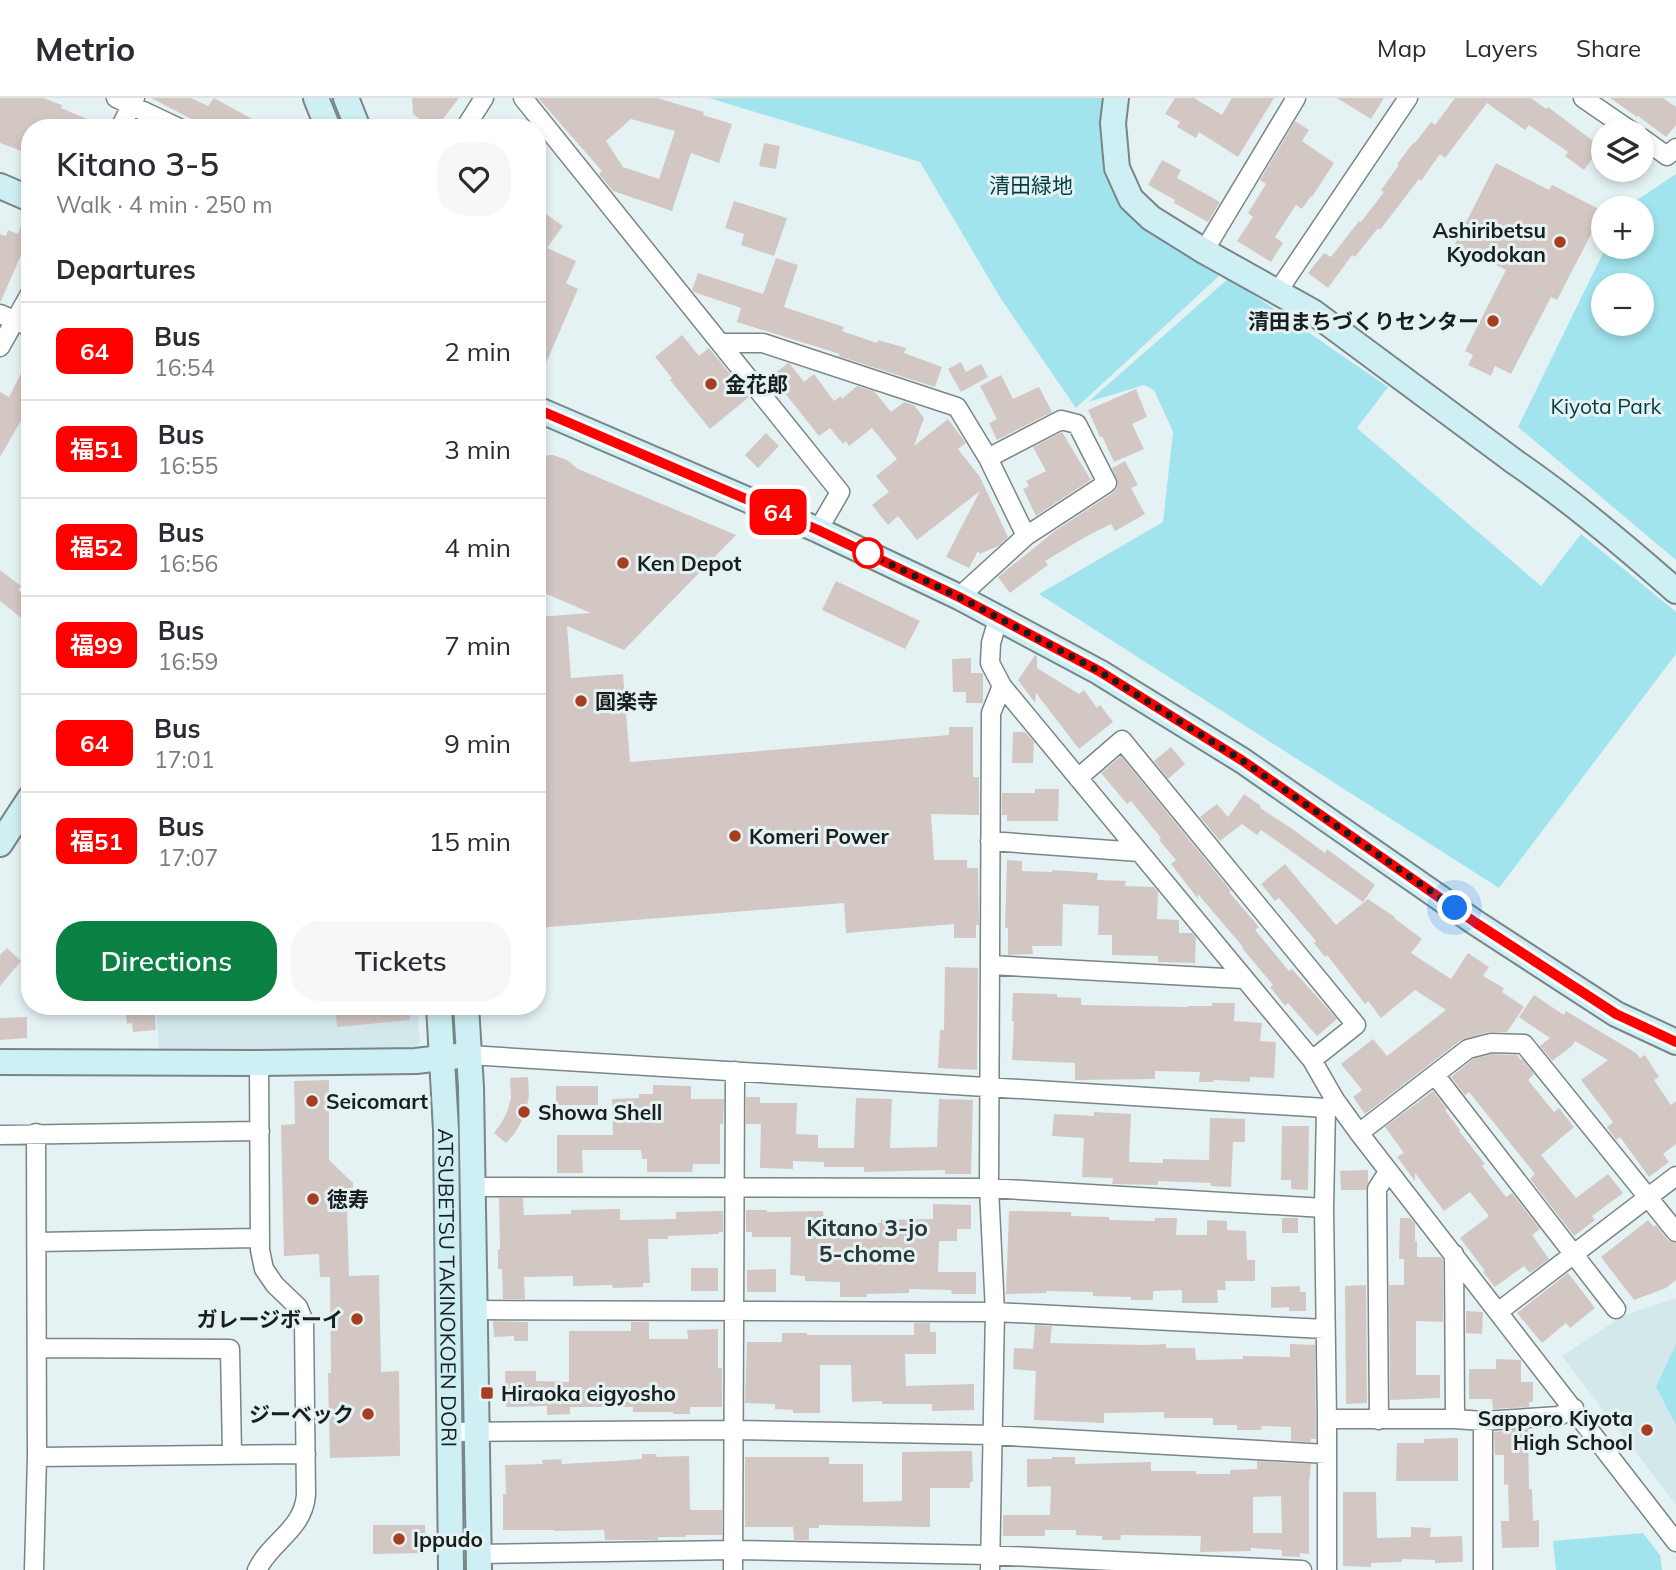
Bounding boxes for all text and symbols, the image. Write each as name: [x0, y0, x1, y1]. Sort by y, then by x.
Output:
text: Metrio: [35, 28, 135, 69]
text: Map: [1377, 33, 1426, 63]
text: Layers: [1464, 33, 1538, 63]
text: Share: [1576, 33, 1641, 63]
map controls: [1591, 119, 1654, 336]
button: layers: [1591, 119, 1654, 182]
button: heart: [437, 142, 511, 216]
text: Kitano 3-5: [56, 143, 219, 184]
park label: 清田緑地: [989, 172, 1073, 198]
text: Walk · 4 min · 250 m: [56, 190, 273, 219]
button: +: [1591, 196, 1654, 259]
place label: Ashiribetsu Kyodokan: [1433, 217, 1546, 267]
marker: Ashiribetsu Kyodokan: [1552, 234, 1568, 250]
text: Departures: [56, 253, 196, 286]
button: −: [1591, 273, 1654, 336]
place label: 清田まちづくりセンター: [1248, 308, 1479, 334]
marker: 清田まちづくりセンター: [1485, 313, 1501, 329]
text: Bus: [154, 320, 200, 353]
text: 2 min: [444, 335, 511, 368]
text: 64: [80, 336, 109, 366]
text: 16:54: [154, 353, 214, 382]
place label: 金花郎: [725, 371, 788, 397]
marker: 金花郎: [703, 376, 719, 392]
park label: Kiyota Park: [1551, 393, 1662, 419]
text: Bus: [158, 418, 204, 451]
text: 3 min: [444, 433, 511, 466]
text: 福51: [70, 434, 123, 464]
text: 16:55: [158, 451, 218, 480]
line badge: 64: [746, 489, 810, 535]
text: 64: [764, 497, 792, 527]
text: Bus: [158, 516, 204, 549]
text: 4 min: [444, 531, 511, 564]
text: 福52: [70, 532, 123, 562]
unlabelled marker: [853, 538, 883, 568]
text: 16:56: [158, 549, 218, 578]
place label: Ken Depot: [637, 550, 741, 576]
marker: Ken Depot: [615, 555, 631, 571]
text: Bus: [158, 614, 204, 647]
text: 7 min: [444, 629, 511, 662]
text: 福99: [70, 630, 123, 660]
text: 16:59: [158, 647, 218, 676]
place label: 圓楽寺: [595, 688, 658, 714]
marker: 圓楽寺: [573, 693, 589, 709]
text: Bus: [154, 712, 200, 745]
text: 9 min: [444, 727, 511, 760]
text: 64: [80, 728, 109, 758]
text: 17:01: [154, 745, 214, 774]
text: Bus: [158, 810, 204, 843]
place label: Komeri Power: [749, 823, 890, 849]
text: 15 min: [429, 825, 511, 858]
text: 福51: [70, 826, 123, 856]
marker: Komeri Power: [727, 828, 743, 844]
text: 17:07: [158, 843, 218, 872]
your location: [1437, 890, 1472, 925]
button: Directions: [56, 921, 277, 1001]
button: Tickets: [291, 921, 511, 1001]
place label: Seicomart: [326, 1088, 428, 1114]
marker: Seicomart: [304, 1093, 320, 1109]
place label: Showa Shell: [538, 1099, 662, 1125]
marker: Showa Shell: [516, 1104, 532, 1120]
street label: ATSUBETSU TAKINOKOEN DORI: [433, 1128, 463, 1447]
place label: 徳寿: [327, 1186, 369, 1212]
marker: 徳寿: [305, 1191, 321, 1207]
district label: Kitano 3-jo 5-chome: [806, 1213, 928, 1268]
place label: ガレージボーイ: [196, 1306, 343, 1332]
marker: ガレージボーイ: [349, 1311, 365, 1327]
place label: Hiraoka eigyosho: [501, 1380, 676, 1406]
marker: Hiraoka eigyosho: [479, 1385, 495, 1401]
place label: ジーベック: [249, 1401, 354, 1427]
place label: Sapporo Kiyota High School: [1478, 1405, 1633, 1455]
marker: ジーベック: [360, 1406, 376, 1422]
marker: Sapporo Kiyota High School: [1639, 1422, 1655, 1438]
place label: Ippudo: [413, 1526, 483, 1552]
marker: Ippudo: [391, 1531, 407, 1547]

